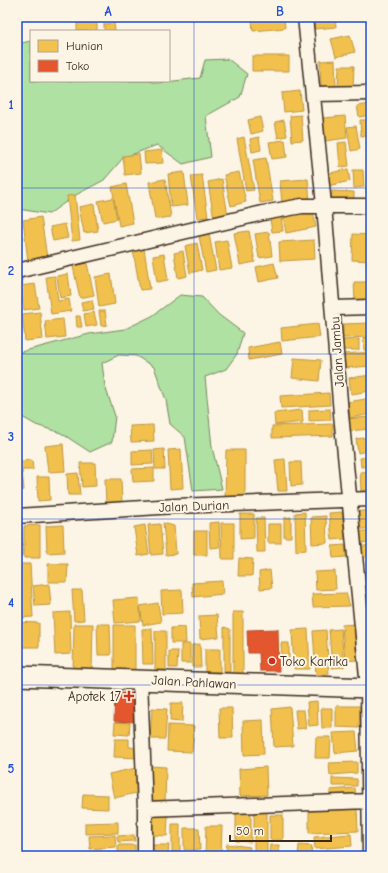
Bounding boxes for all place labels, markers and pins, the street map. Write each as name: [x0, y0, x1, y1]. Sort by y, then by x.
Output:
place label: Toko Kartika: [280, 654, 348, 669]
marker: Toko Kartika: [267, 656, 277, 666]
place label: Apotek 17: [68, 689, 121, 704]
marker: Apotek 17: [124, 691, 134, 701]

